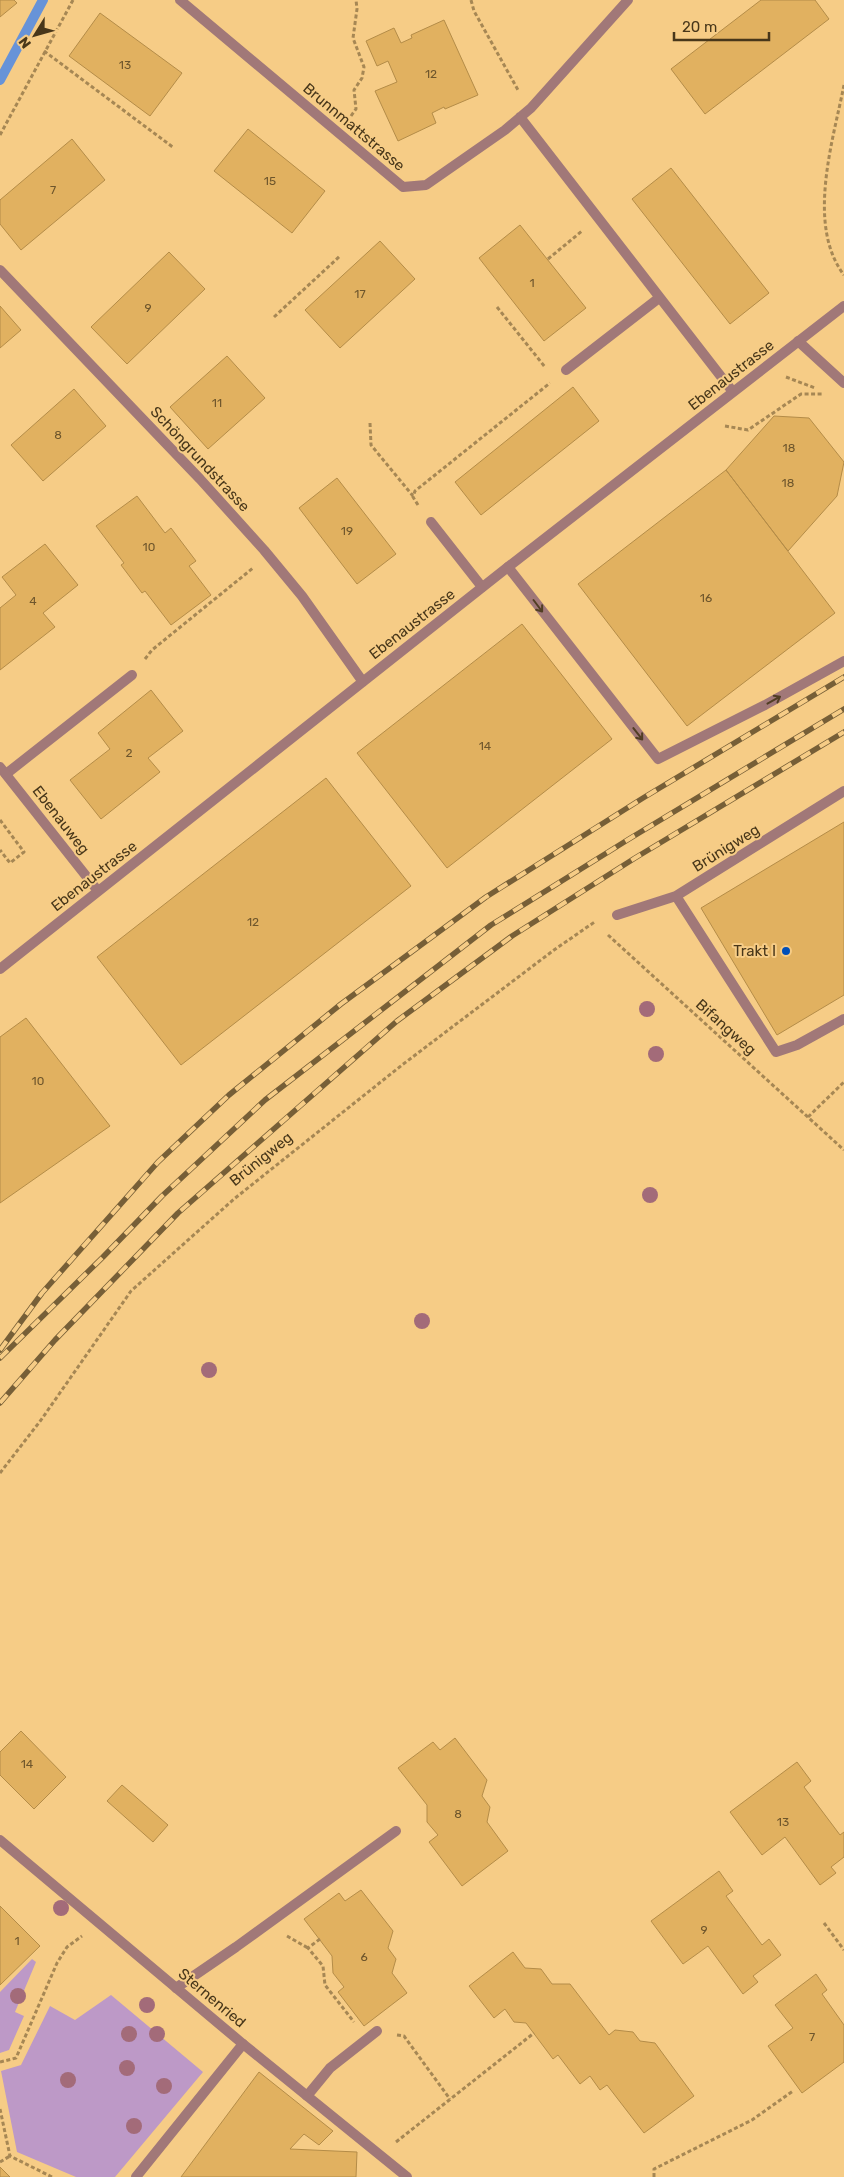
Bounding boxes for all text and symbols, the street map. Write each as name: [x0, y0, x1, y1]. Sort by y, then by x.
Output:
north arrow: [10, 10, 60, 60]
scale bar: [674, 10, 769, 42]
text: 20 m: [682, 18, 717, 36]
text: N: [15, 33, 35, 52]
house number: 13: [119, 58, 131, 72]
house number: 12: [425, 67, 437, 81]
street label: Brunnmattstrasse: [299, 79, 409, 175]
house number: 15: [264, 174, 276, 188]
house number: 7: [50, 183, 56, 197]
house number: 1: [529, 276, 535, 290]
house number: 17: [354, 287, 366, 301]
house number: 9: [144, 301, 152, 315]
street label: Ebenaustrasse: [685, 336, 777, 414]
house number: 11: [212, 396, 222, 410]
street label: Schöngrundstrasse: [147, 403, 253, 515]
house number: 8: [54, 428, 62, 442]
house number: 18: [783, 441, 795, 455]
house number: 18: [782, 476, 794, 490]
house number: 19: [341, 524, 353, 538]
house number: 10: [143, 540, 155, 554]
street label: Ebenaustrasse: [366, 585, 458, 663]
house number: 16: [700, 591, 712, 605]
house number: 4: [29, 594, 37, 608]
one-way arrow: [532, 599, 543, 612]
one-way arrow: [766, 695, 781, 705]
one-way arrow: [633, 727, 643, 741]
house number: 14: [479, 739, 492, 753]
house number: 2: [125, 746, 133, 760]
street label: Ebenauweg: [29, 782, 93, 858]
street label: Brünigweg: [689, 820, 763, 876]
street label: Ebenaustrasse: [48, 837, 140, 915]
house number: 12: [247, 915, 259, 929]
place label: Trakt I: [733, 942, 776, 960]
marker: Trakt I: [780, 945, 792, 957]
street label: Bifangweg: [692, 995, 760, 1059]
house number: 10: [32, 1074, 44, 1088]
street label: Brünigweg: [226, 1128, 296, 1190]
house number: 14: [21, 1757, 34, 1771]
house number: 8: [454, 1807, 462, 1821]
house number: 13: [777, 1815, 789, 1829]
house number: 9: [700, 1923, 708, 1937]
house number: 1: [14, 1934, 20, 1948]
house number: 6: [360, 1950, 368, 1964]
street label: Sternenried: [175, 1965, 249, 2031]
house number: 7: [809, 2030, 815, 2044]

